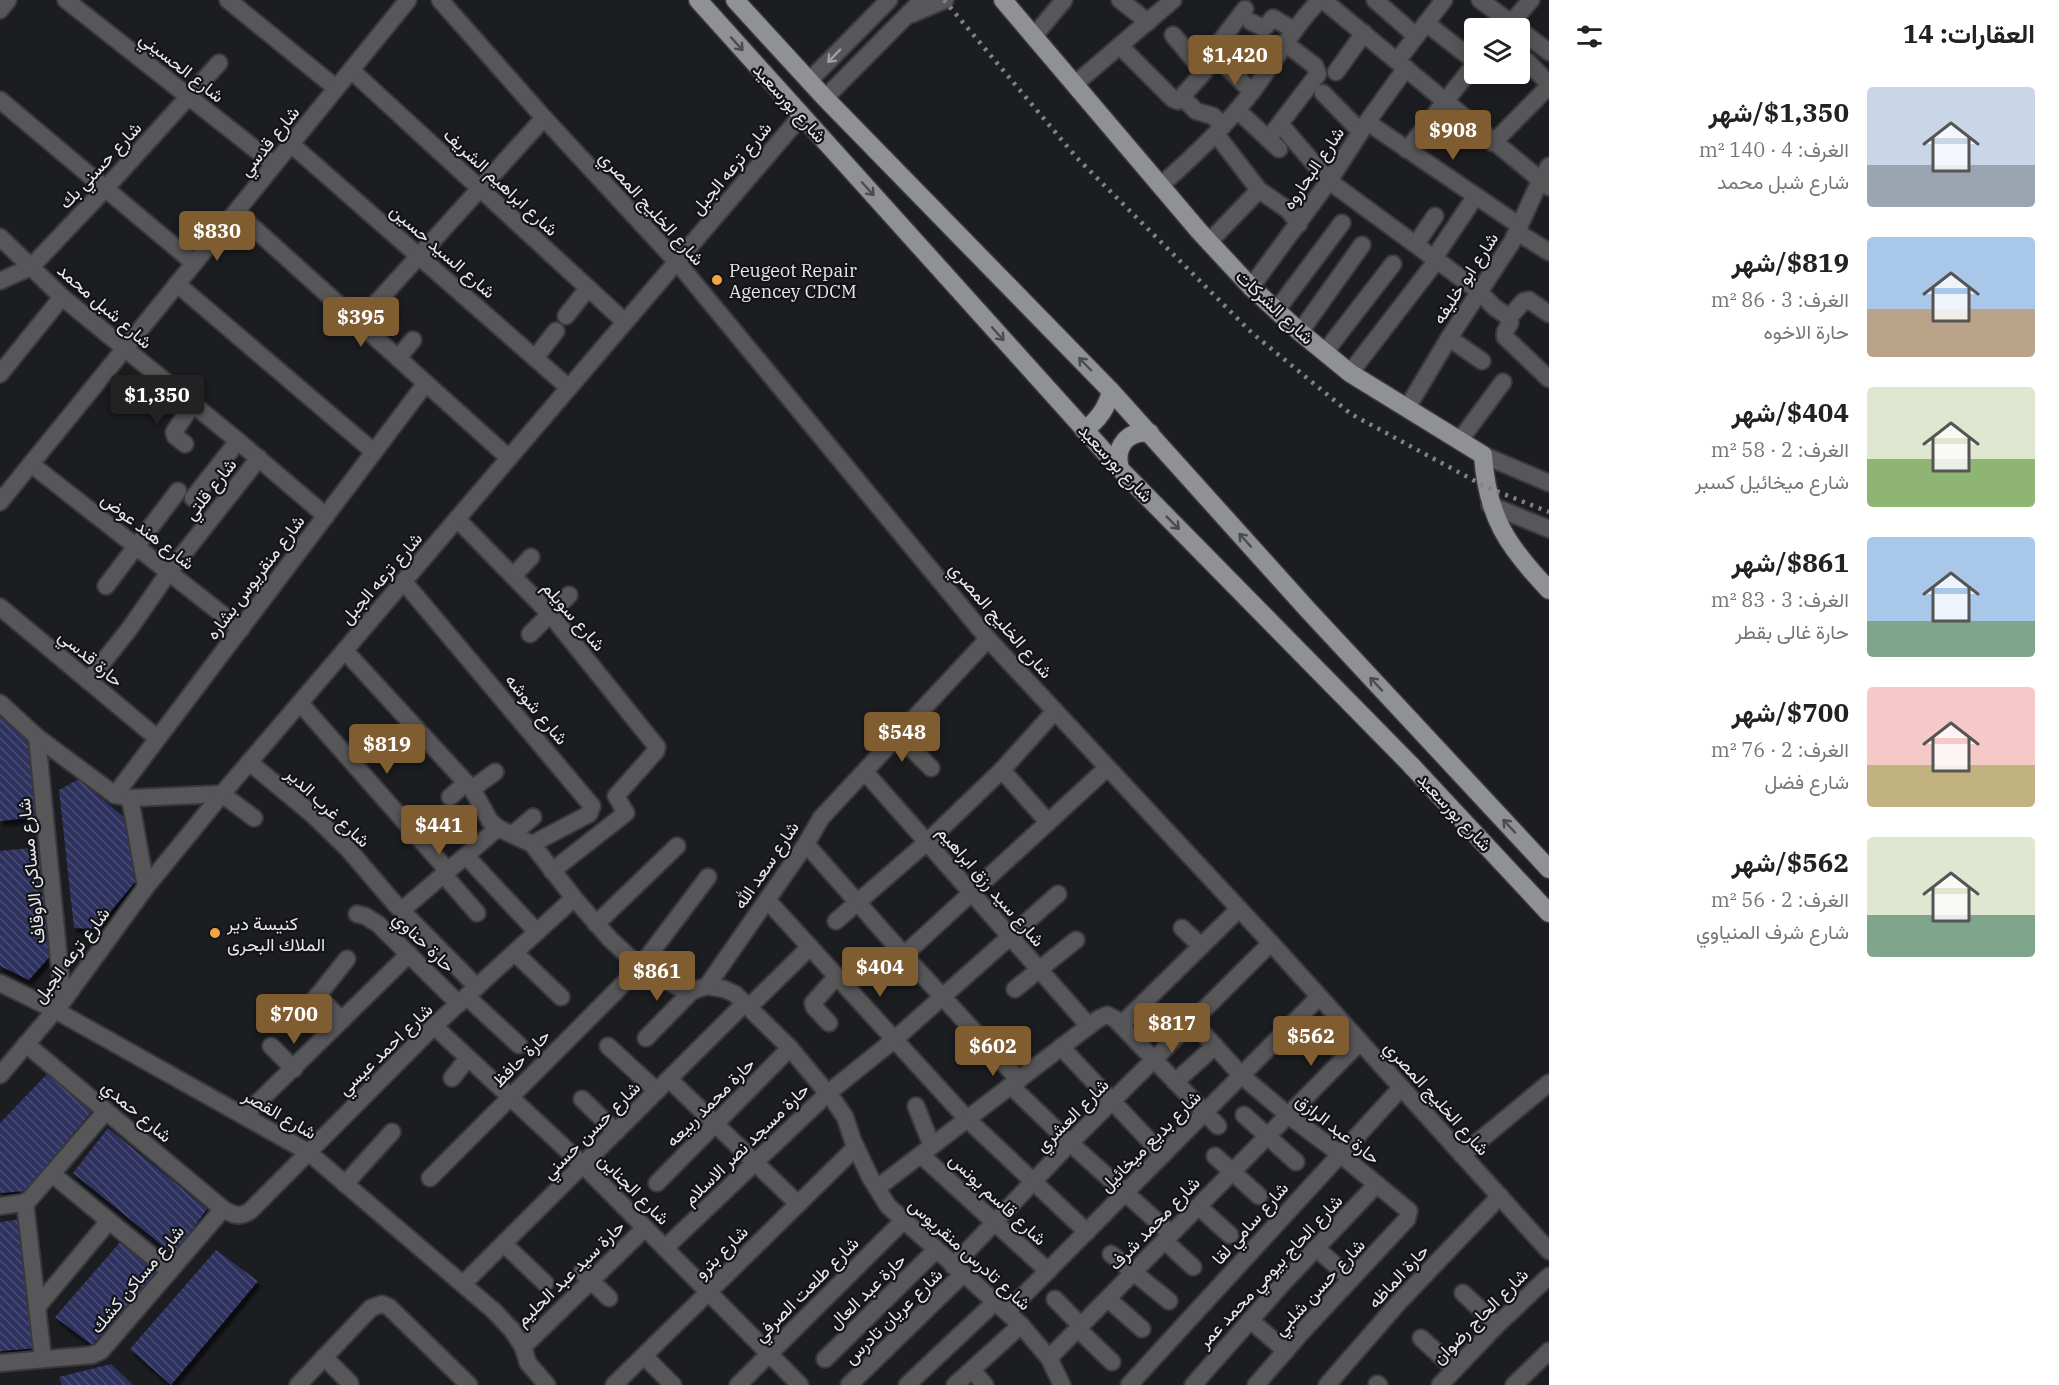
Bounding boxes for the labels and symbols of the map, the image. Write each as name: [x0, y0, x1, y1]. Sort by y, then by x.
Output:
street label: شارع الحسيني: [132, 27, 229, 110]
pin: $1,420: [1186, 35, 1284, 86]
one-way arrow: [730, 36, 744, 51]
one-way arrow: [827, 48, 842, 63]
street label: شارع بورسعيد: [748, 59, 832, 148]
street label: شارع قدسي: [234, 101, 307, 183]
pin: $908: [1417, 110, 1489, 161]
street label: شارع حسني بك: [54, 116, 149, 216]
street label: شارع ترعه الجبل: [685, 117, 777, 220]
street label: شارع البحاروه: [1277, 122, 1350, 214]
street label: شارع ابراهيم الشريف: [438, 123, 563, 242]
street label: شارع الخليج المصري: [591, 146, 710, 273]
one-way arrow: [861, 181, 875, 196]
street label: شارع السيد حسين: [385, 199, 501, 304]
pin: $830: [181, 211, 253, 262]
street label: شارع ابو خليفه: [1427, 228, 1504, 329]
street label: شارع شبل محمد: [52, 258, 157, 354]
place label: Peugeot Repair Agencey CDCM: [729, 259, 857, 303]
street label: شارع الشركات: [1230, 265, 1319, 350]
marker: Peugeot Repair Agencey CDCM: [710, 273, 724, 287]
pin: $395: [325, 297, 397, 348]
one-way arrow: [991, 326, 1005, 341]
one-way arrow: [1078, 357, 1093, 372]
pin: $1,350: [108, 375, 206, 426]
street label: شارع بورسعيد: [1073, 419, 1158, 508]
street label: شارع قلتي: [179, 453, 245, 527]
street label: شارع هند عوض: [96, 487, 199, 575]
street label: شارع منقريوس بشاره: [201, 510, 310, 645]
one-way arrow: [1166, 516, 1181, 530]
street label: شارع ترعه الجبل: [335, 527, 428, 629]
one-way arrow: [1238, 532, 1252, 547]
street label: شارع الخليج المصري: [941, 557, 1058, 685]
street label: شارع سويلم: [537, 576, 611, 656]
street label: حارة قدسي: [51, 624, 128, 695]
street label: شارع شوشه: [500, 669, 573, 750]
one-way arrow: [1369, 676, 1383, 691]
pin: $548: [866, 712, 938, 763]
pin: $819: [351, 724, 423, 775]
street label: شارع غرب الدير: [279, 761, 375, 853]
street label: شارع بورسعيد: [1412, 768, 1497, 857]
street label: شارع مساكن الاوقاف: [12, 797, 51, 945]
pin: $441: [403, 805, 475, 856]
street label: شارع سعد الله: [728, 817, 805, 914]
one-way arrow: [1502, 819, 1516, 834]
street label: شارع سيد رزق ابراهيم: [931, 821, 1050, 952]
street label: شارع ترعه الجبل: [27, 902, 115, 1008]
street label: حارة حناوي: [385, 907, 460, 980]
place label: كنيسة دير الملاك البحرى: [226, 912, 325, 956]
marker: كنيسة دير الملاك البحرى: [208, 926, 222, 940]
pin: $404: [844, 947, 916, 998]
pin: $861: [621, 951, 693, 1002]
pin: $700: [258, 994, 330, 1045]
street label: شارع احمد عيسي: [333, 998, 440, 1103]
pin: $817: [1136, 1003, 1208, 1054]
pin: $562: [1275, 1016, 1347, 1067]
street label: حارة حافظ: [487, 1024, 555, 1092]
pin: $602: [957, 1026, 1029, 1077]
street label: شارع الخليج المصري: [1376, 1036, 1495, 1163]
street label: حارة محمد ربيعه: [660, 1052, 760, 1152]
street label: شارع العشري: [1030, 1073, 1117, 1160]
street label: شارع حمدي: [94, 1075, 177, 1150]
street label: شارع حسن حسني: [537, 1076, 648, 1187]
street label: حارة مسجد نصر الاسلام: [678, 1078, 815, 1211]
street label: شارع القصر: [238, 1083, 321, 1145]
street label: شارع بديع ميخائيل: [1094, 1085, 1206, 1197]
street label: حارة عبد الرازق: [1291, 1089, 1385, 1169]
street label: شارع الجناين: [593, 1148, 675, 1230]
street label: شارع قاسم يونس: [944, 1148, 1052, 1251]
street label: شارع محمد شرف: [1103, 1171, 1205, 1276]
street label: شارع سامي لقا: [1207, 1177, 1296, 1272]
street label: شارع الحاج بيومي محمد عمر: [1192, 1189, 1350, 1356]
street label: شارع تادرس منقريوس: [903, 1193, 1036, 1316]
street label: حارة سيد عبد الحليم: [510, 1215, 630, 1332]
street label: شارع مساكن كشك: [85, 1220, 190, 1339]
street label: شارع بترو: [689, 1220, 753, 1284]
street label: شارع طلعت الصرفي: [749, 1232, 866, 1349]
street label: شارع حسن شلبي: [1268, 1234, 1373, 1343]
street label: حارة الماظه: [1362, 1239, 1434, 1313]
street label: حارة عبد العال: [823, 1248, 911, 1334]
street label: شارع عريان تادرس: [839, 1263, 948, 1370]
street label: شارع الحاج رضوان: [1427, 1263, 1534, 1370]

